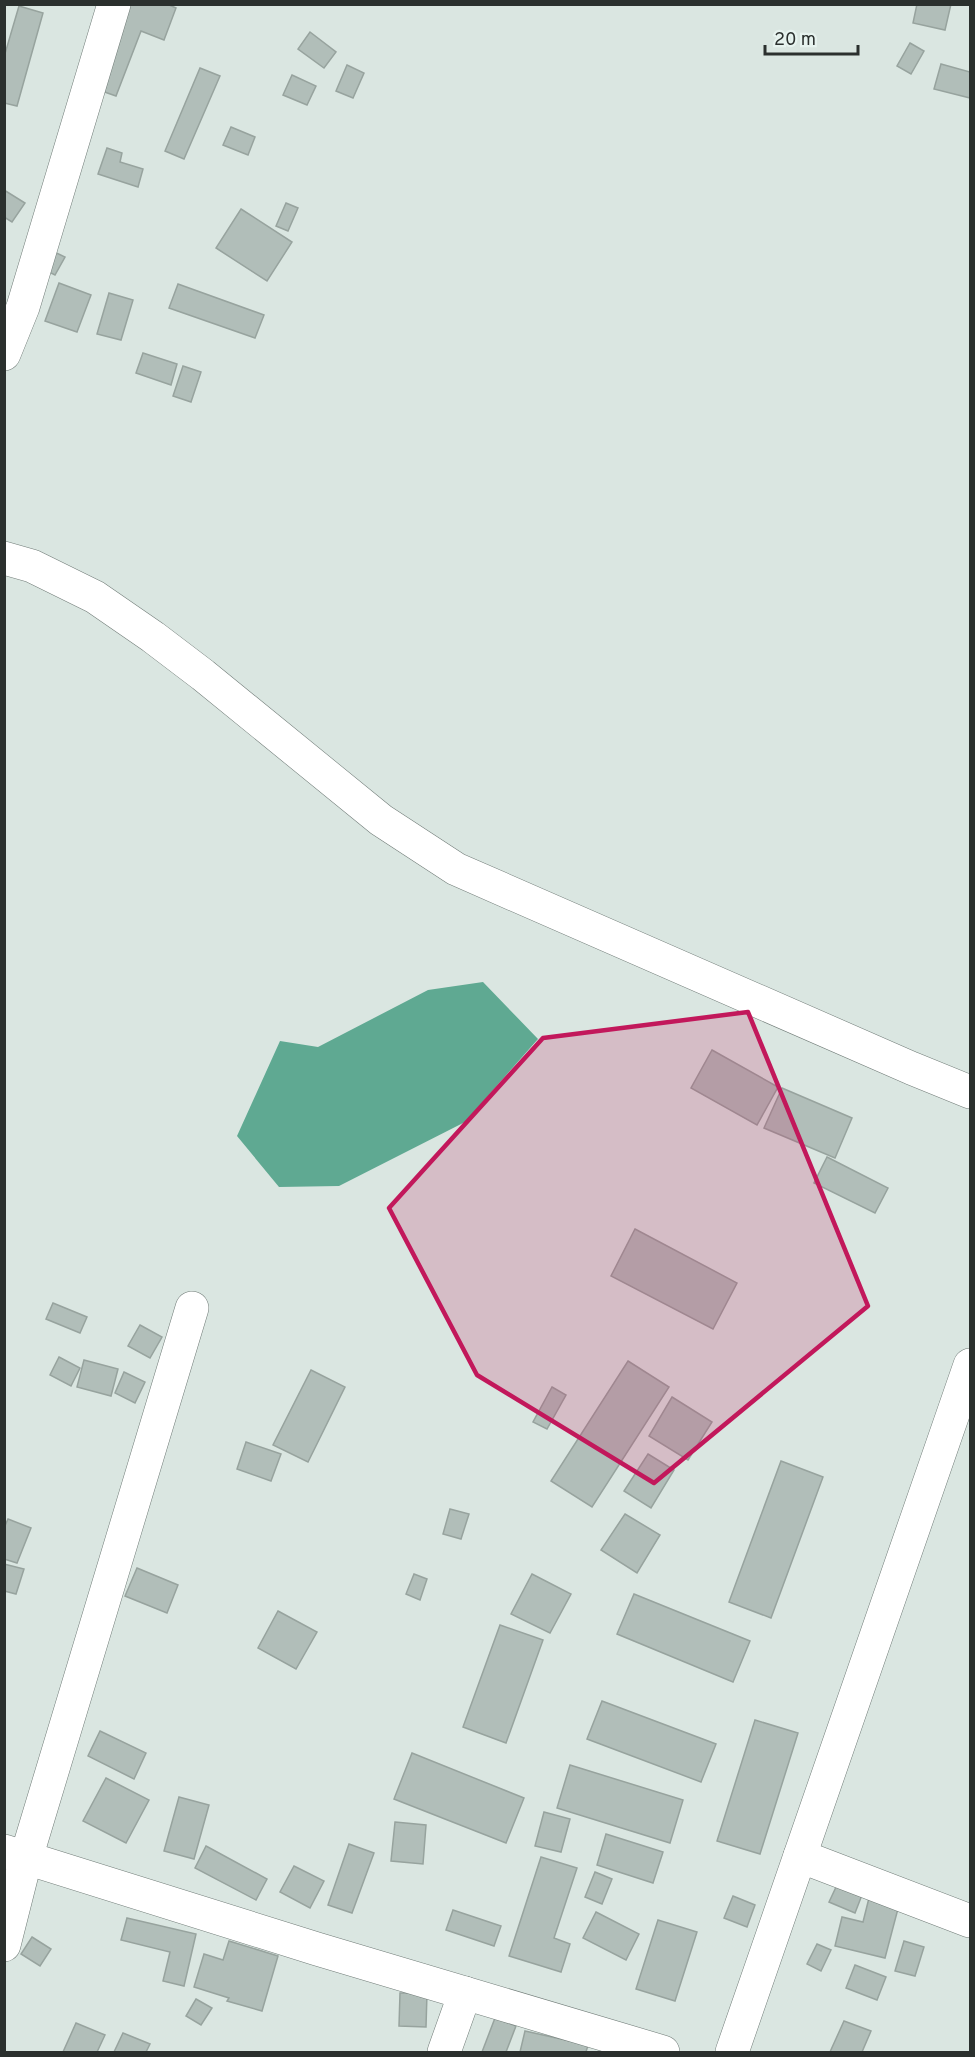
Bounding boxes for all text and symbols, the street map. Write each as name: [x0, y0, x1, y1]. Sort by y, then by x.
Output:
scale bar: [765, 18, 858, 56]
text: 20 m: [774, 29, 816, 52]

